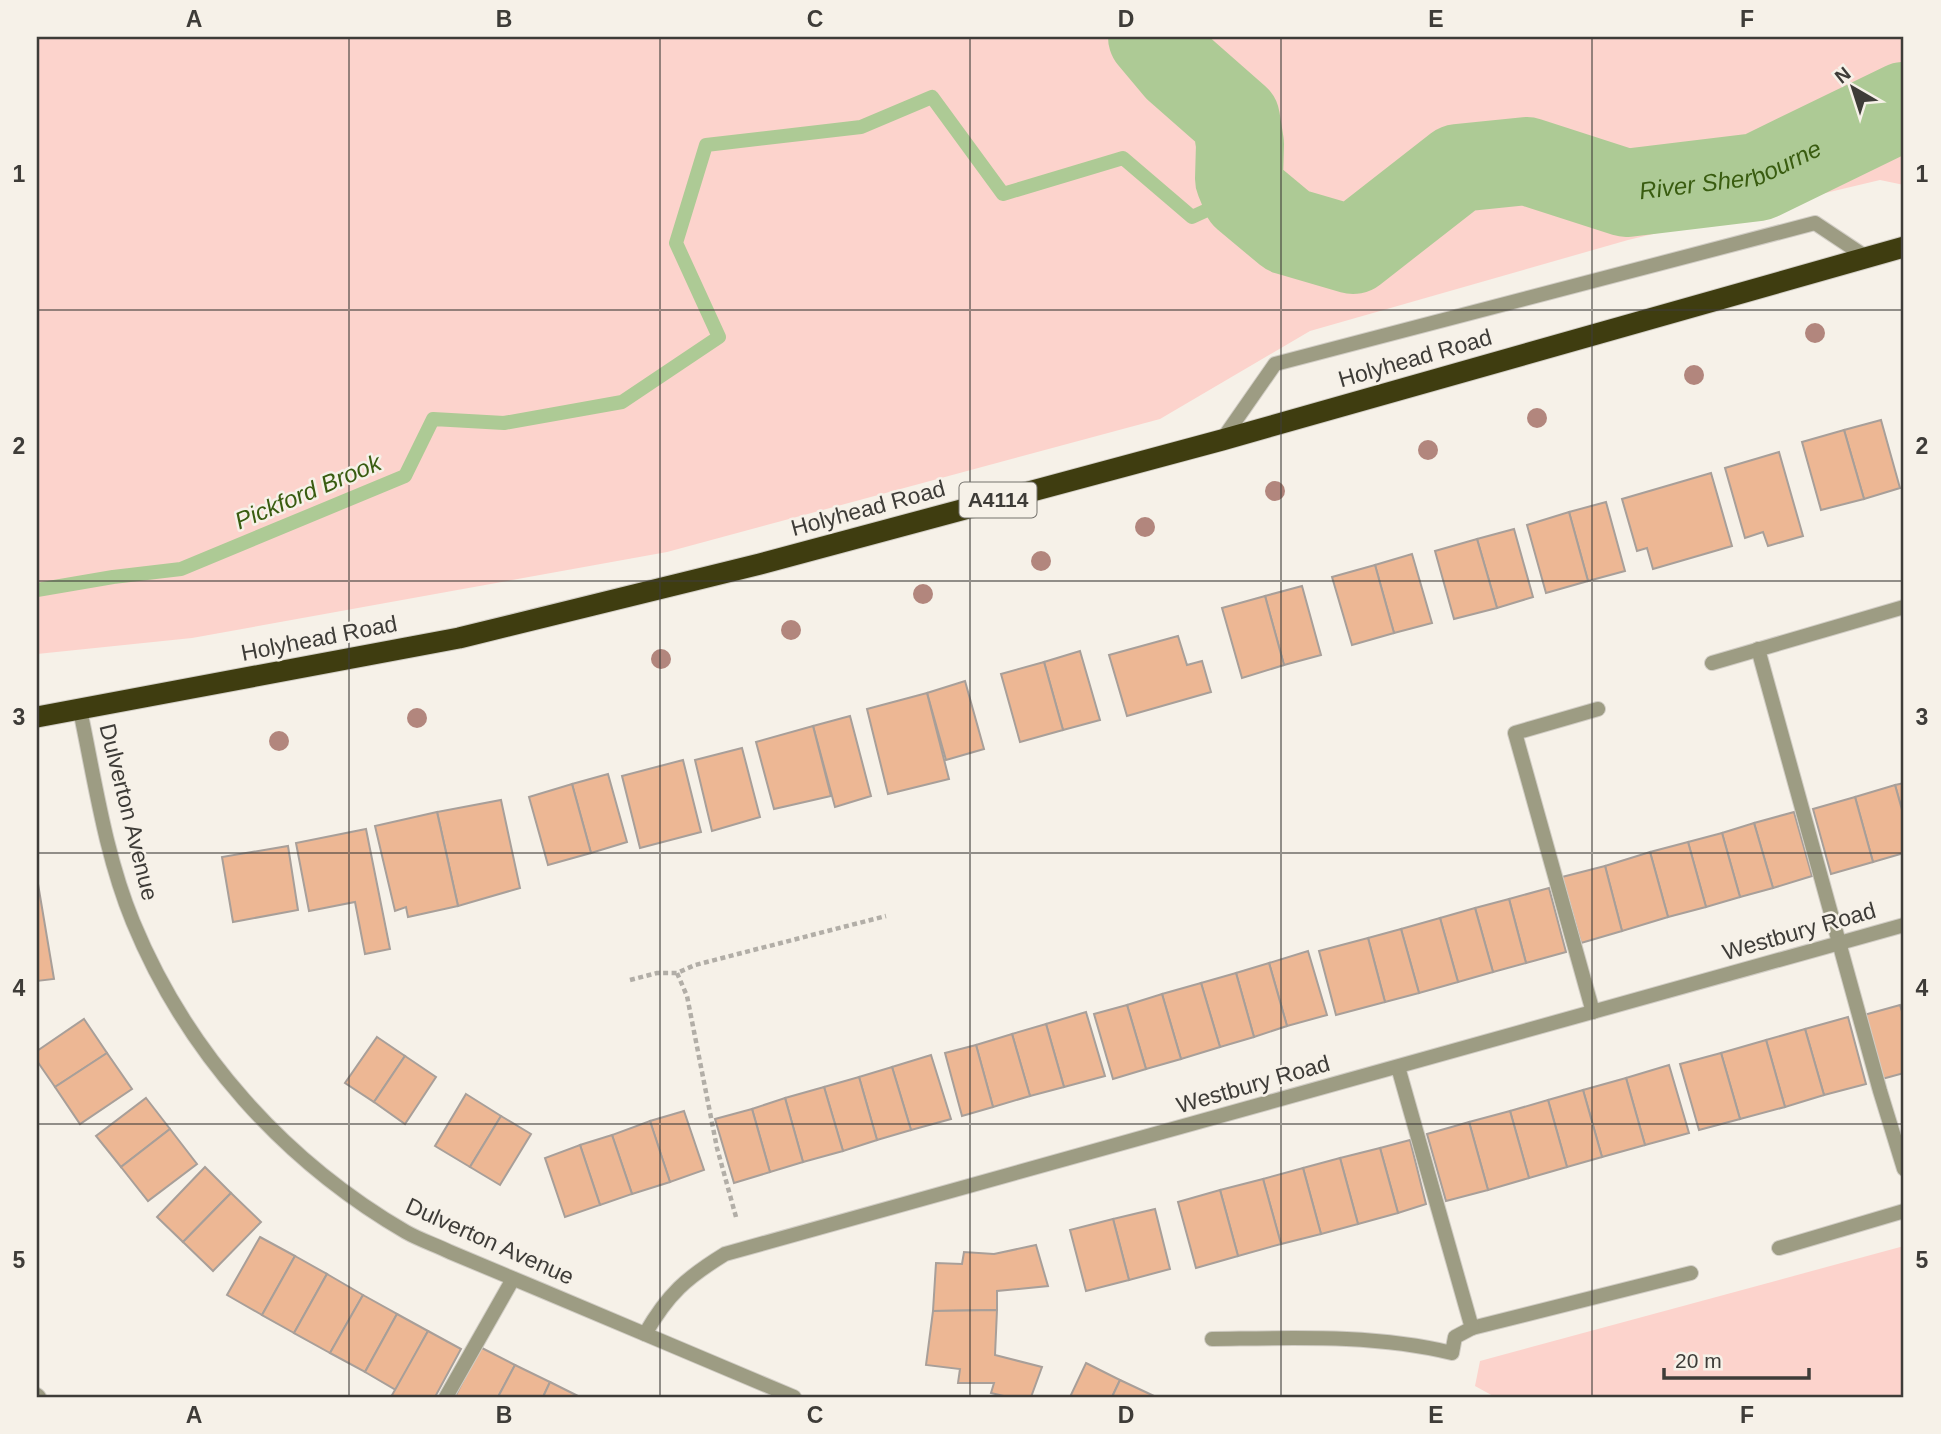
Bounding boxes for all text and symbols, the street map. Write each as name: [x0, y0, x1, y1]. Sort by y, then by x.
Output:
text: A: [186, 6, 202, 32]
text: B: [496, 6, 512, 32]
text: C: [807, 6, 823, 32]
text: D: [1118, 6, 1134, 32]
text: E: [1428, 6, 1444, 32]
text: F: [1740, 6, 1754, 32]
north arrow: [1818, 52, 1888, 122]
text: N: [1831, 63, 1855, 88]
water label: River Sherbourne: [1638, 134, 1825, 204]
text: 1: [13, 161, 26, 187]
text: 1: [1916, 161, 1929, 187]
street label: Holyhead Road: [1335, 324, 1495, 392]
text: 2: [13, 433, 25, 459]
text: 2: [1916, 433, 1928, 459]
water label: Pickford Brook: [231, 448, 387, 534]
street label: Holyhead Road: [788, 475, 948, 541]
road number: A4114: [960, 482, 1036, 518]
street label: Holyhead Road: [239, 610, 399, 666]
text: 3: [13, 704, 25, 730]
text: 3: [1916, 704, 1928, 730]
street label: Dulverton Avenue: [94, 721, 164, 903]
street label: Westbury Road: [1719, 897, 1879, 965]
text: 4: [13, 975, 26, 1001]
text: 4: [1916, 975, 1929, 1001]
street label: Westbury Road: [1173, 1050, 1333, 1118]
street label: Dulverton Avenue: [402, 1192, 578, 1290]
text: 5: [13, 1247, 26, 1273]
text: 5: [1916, 1247, 1929, 1273]
scale bar: [1664, 1336, 1810, 1380]
text: 20 m: [1675, 1349, 1722, 1372]
text: A: [186, 1402, 202, 1428]
text: B: [496, 1402, 512, 1428]
text: C: [807, 1402, 823, 1428]
text: D: [1118, 1402, 1134, 1428]
text: E: [1428, 1402, 1444, 1428]
text: F: [1740, 1402, 1754, 1428]

